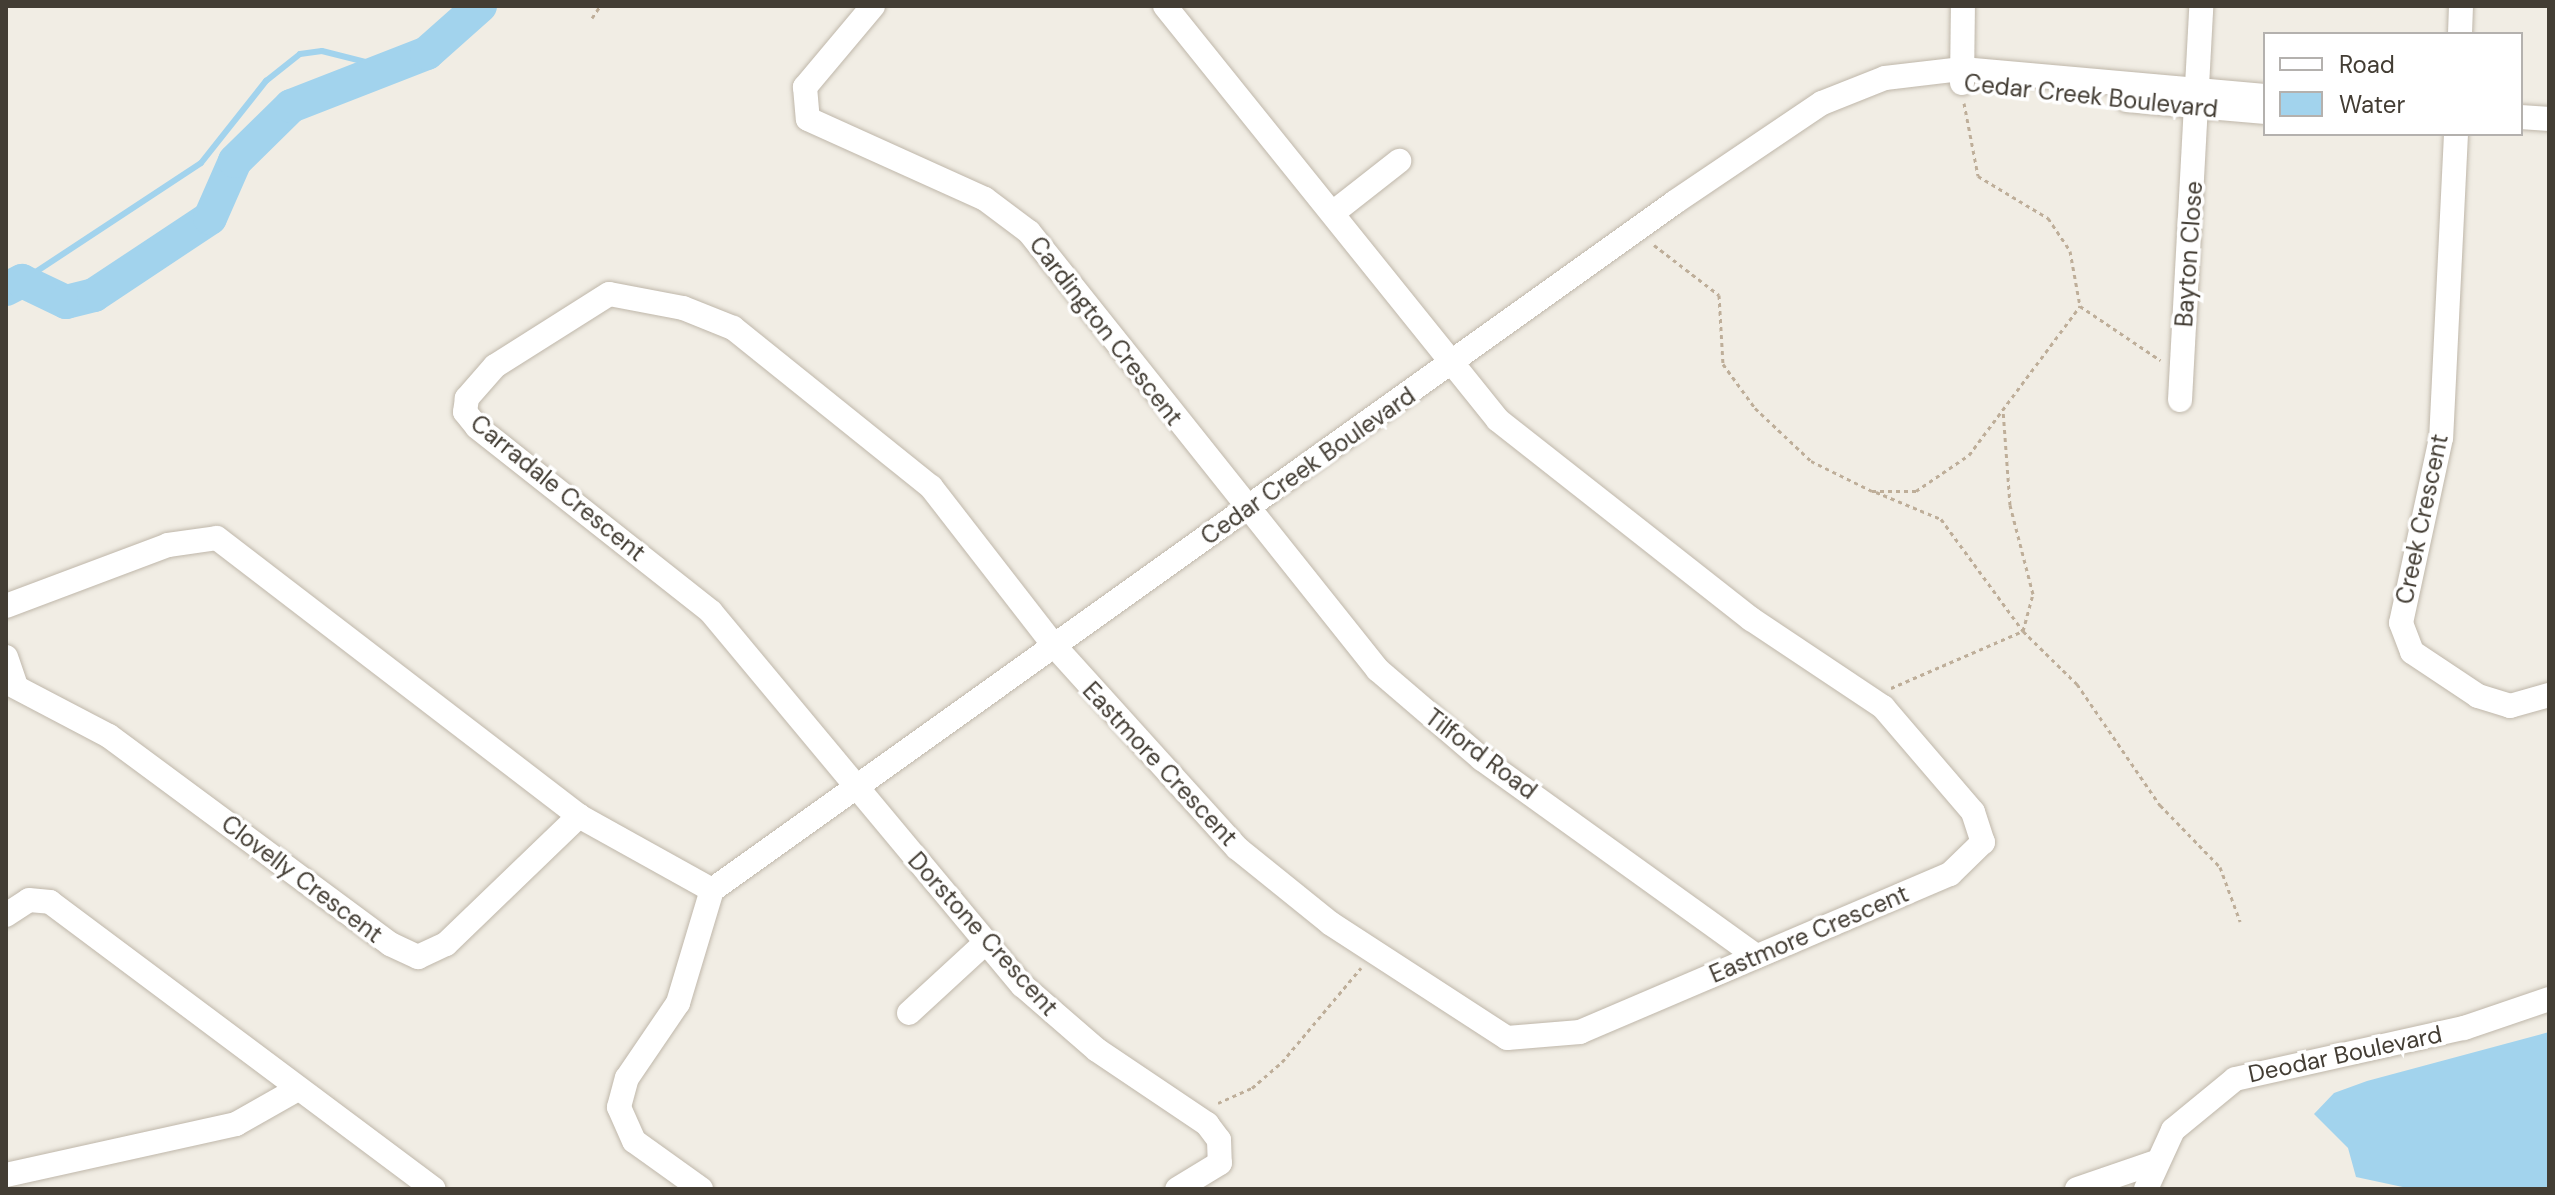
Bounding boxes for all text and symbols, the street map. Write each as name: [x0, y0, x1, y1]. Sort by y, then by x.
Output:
legend: [2263, 32, 2523, 136]
text: Road: [2339, 49, 2395, 80]
street label: Cedar Creek Boulevard: [1963, 68, 2219, 124]
text: Water: [2339, 89, 2405, 120]
street label: Bayton Close: [2170, 180, 2208, 328]
street label: Cardington Crescent: [1023, 231, 1189, 431]
street label: Cedar Creek Boulevard: [1195, 381, 1421, 551]
street label: Carradale Crescent: [465, 409, 651, 567]
street label: Creek Crescent: [2390, 431, 2454, 607]
street label: Eastmore Crescent: [1077, 676, 1243, 852]
street label: Tilford Road: [1420, 703, 1542, 805]
street label: Clovelly Crescent: [216, 809, 388, 949]
street label: Dorstone Crescent: [902, 846, 1064, 1022]
street label: Eastmore Crescent: [1705, 879, 1913, 989]
street label: Deodar Boulevard: [2246, 1019, 2444, 1089]

